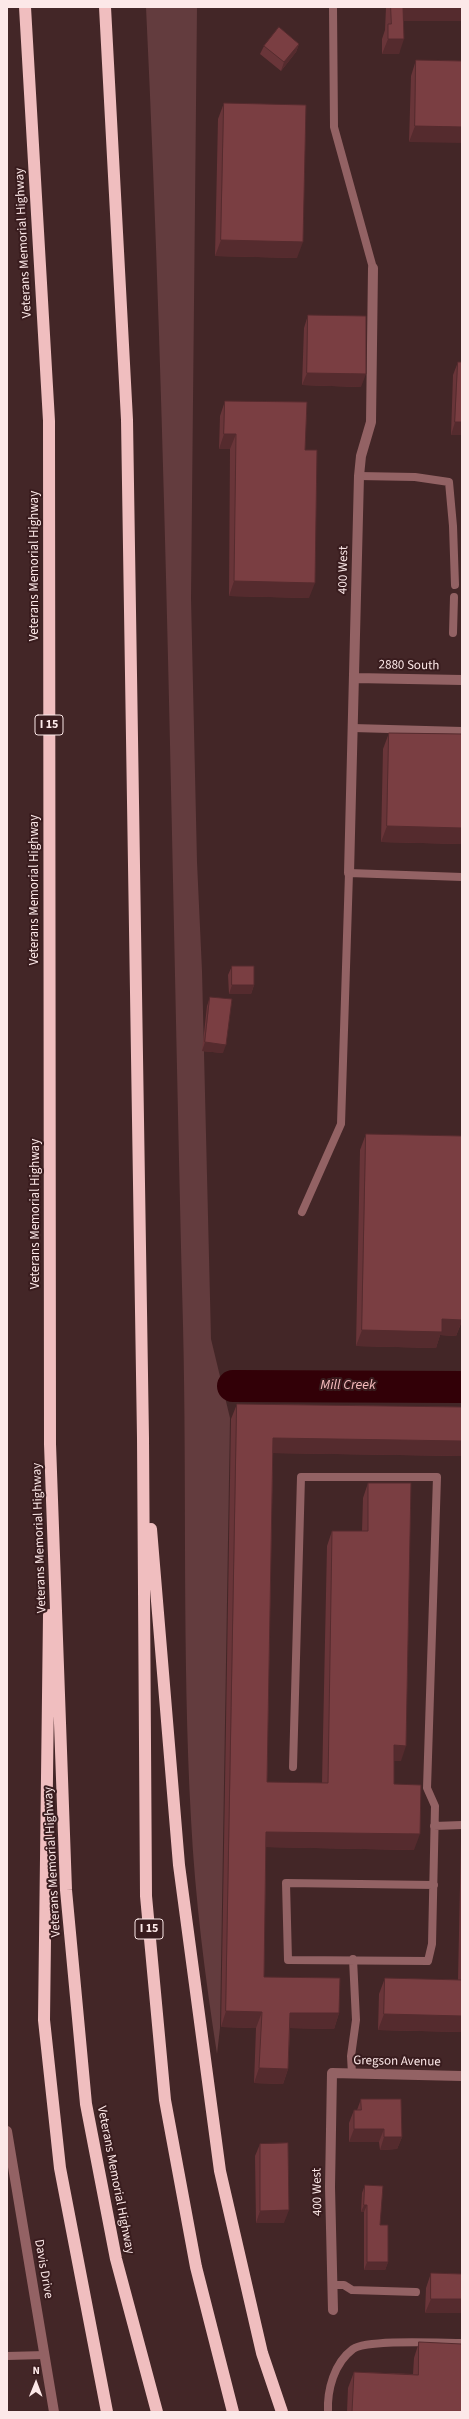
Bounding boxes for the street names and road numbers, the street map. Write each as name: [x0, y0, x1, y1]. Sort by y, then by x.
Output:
street label: Veterans Memorial Highway: [12, 167, 36, 319]
street label: Veterans Memorial Highway: [27, 491, 43, 641]
street label: 400 West: [336, 546, 352, 594]
street label: 2880 South: [378, 658, 440, 674]
road number: I 15: [35, 715, 63, 735]
street label: Veterans Memorial Highway: [27, 815, 43, 965]
street label: Veterans Memorial Highway: [28, 1139, 44, 1289]
street label: Veterans Memorial Highway: [30, 1463, 50, 1613]
street label: Veterans Memorial Highway: [41, 1786, 65, 1938]
road number: I 15: [135, 1919, 163, 1939]
street label: Gregson Avenue: [353, 2053, 441, 2071]
street label: Veterans Memorial Highway: [93, 2105, 137, 2255]
street label: 400 West: [310, 2168, 326, 2216]
street label: Davis Drive: [30, 2238, 56, 2300]

